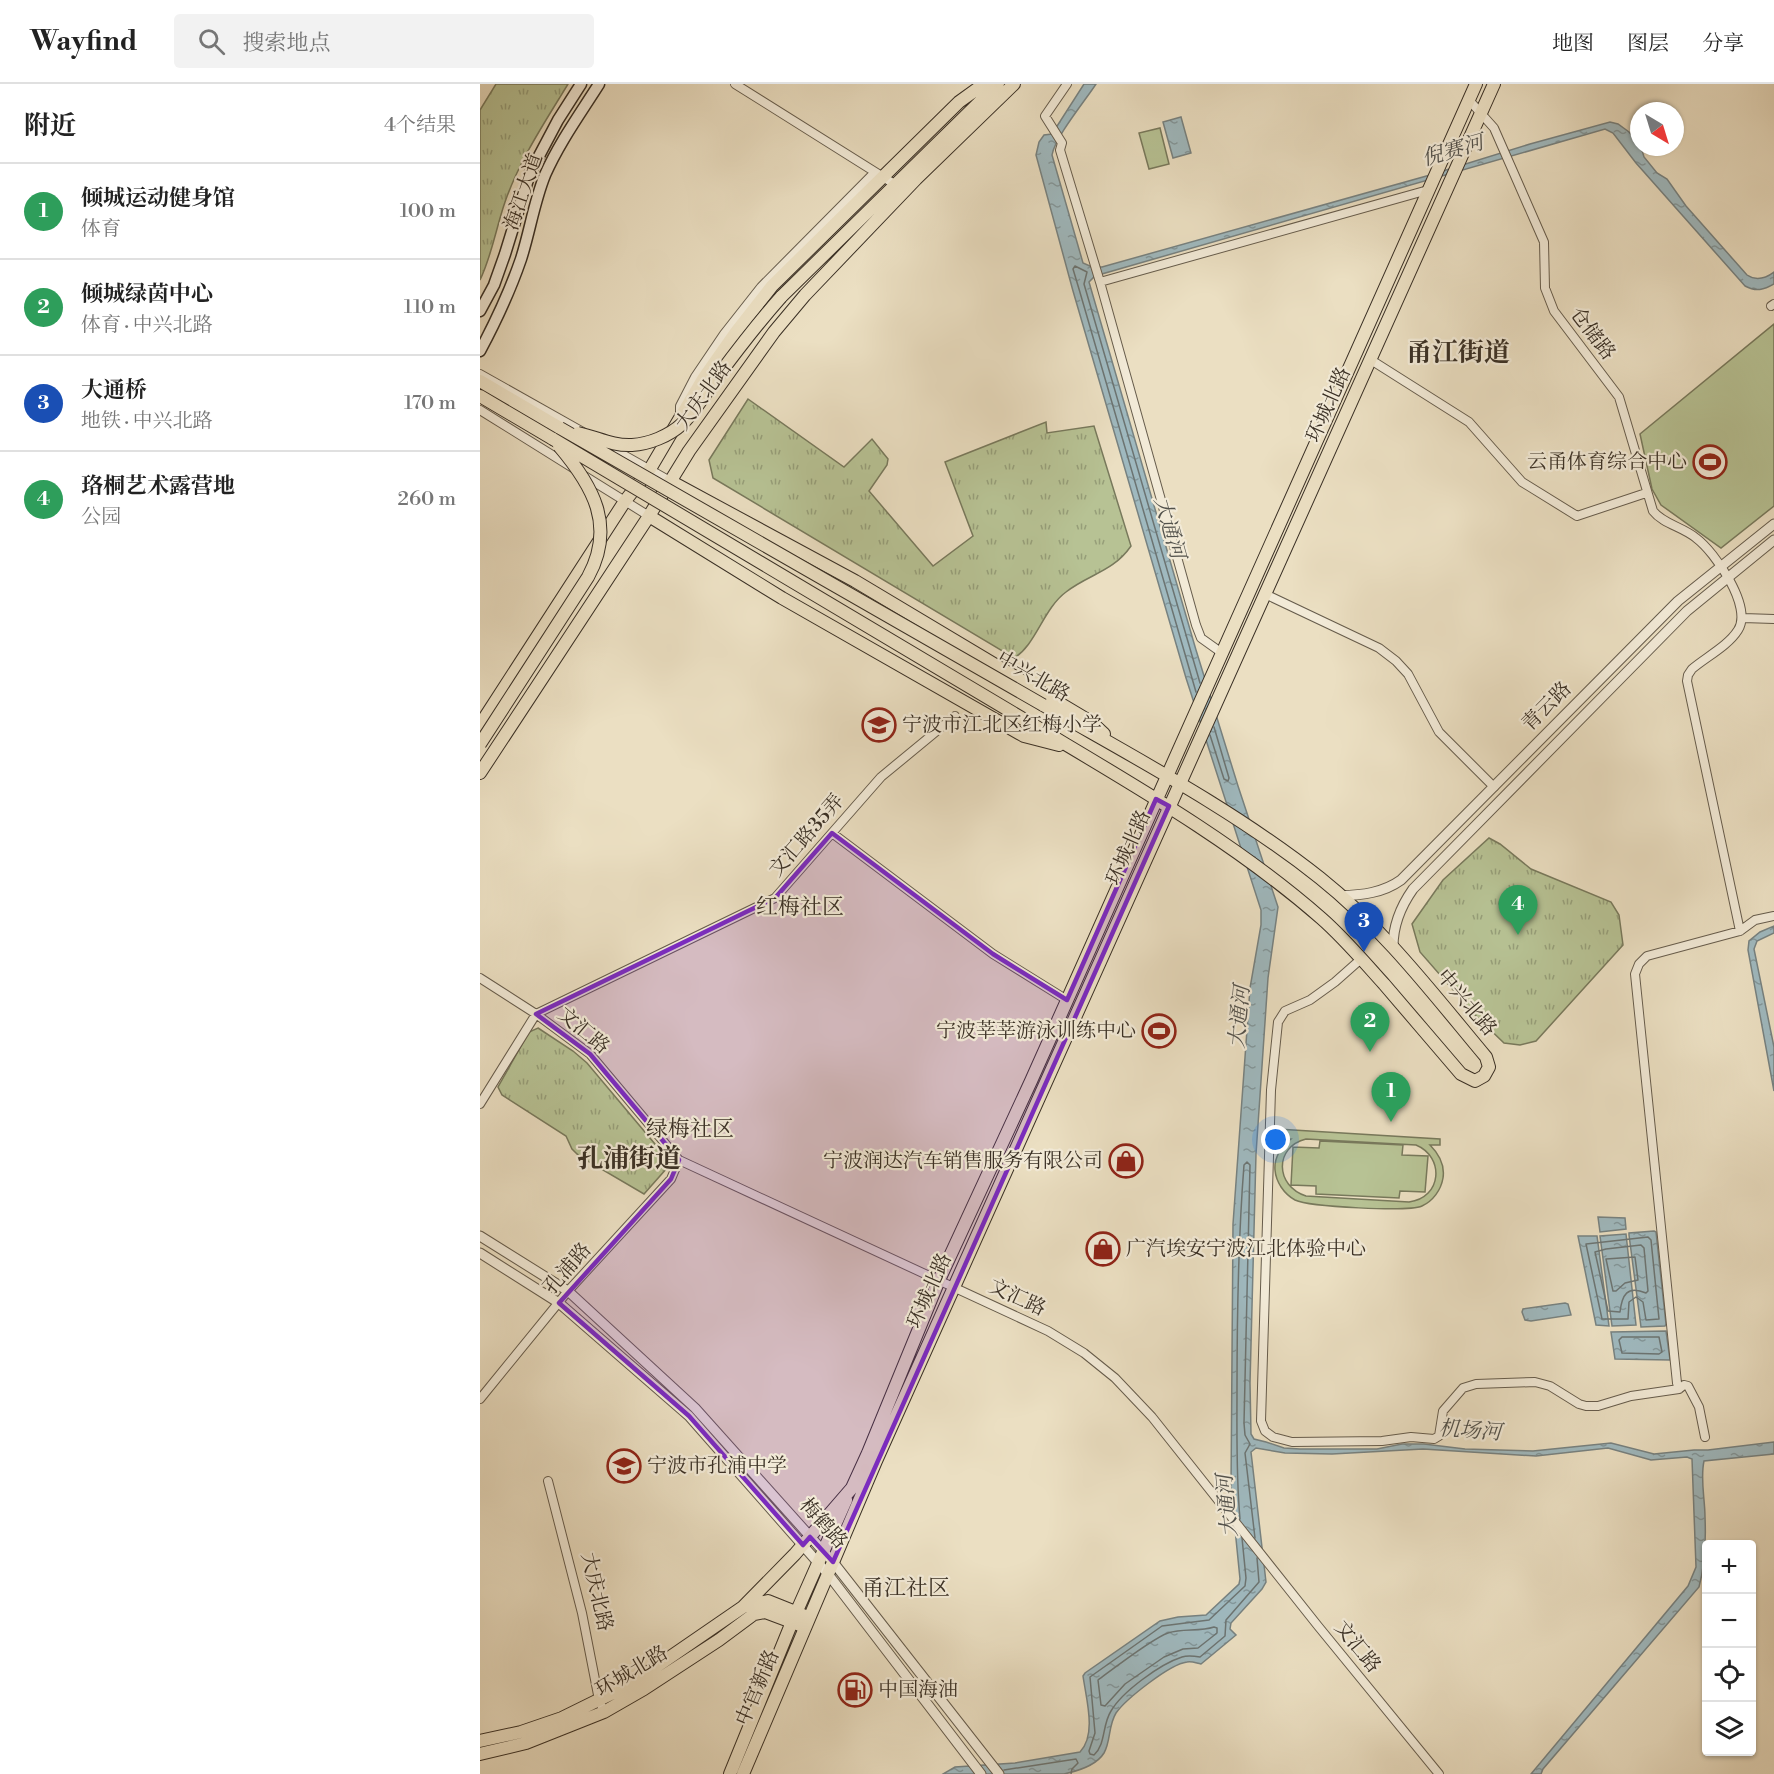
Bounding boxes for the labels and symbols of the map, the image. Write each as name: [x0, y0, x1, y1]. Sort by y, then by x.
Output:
north arrow: [1630, 102, 1684, 156]
water label: 倪赛河: [1419, 129, 1491, 172]
street label: 海江大道: [499, 150, 549, 234]
street label: 仓储路: [1564, 303, 1620, 365]
district label: 甬江街道: [1406, 337, 1510, 369]
street label: 大庆北路: [670, 356, 738, 436]
street label: 环城北路: [1301, 363, 1357, 447]
sports icon: 云甬体育综合中心: [1692, 444, 1728, 480]
place label: 云甬体育综合中心: [1527, 450, 1687, 475]
water label: 大通河: [1148, 494, 1191, 566]
street label: 中兴北路: [992, 646, 1074, 708]
street label: 青云路: [1517, 677, 1577, 737]
school or university icon: 宁波市江北区红梅小学: [861, 707, 897, 743]
place label: 宁波市江北区红梅小学: [902, 713, 1102, 738]
street label: 文汇路35弄: [764, 789, 850, 883]
street label: 环城北路: [1101, 806, 1157, 890]
pin: 4: [1498, 886, 1538, 935]
district label: 红梅社区: [756, 894, 844, 921]
pin: 3: [1344, 902, 1384, 952]
street label: 中兴北路: [1431, 964, 1501, 1042]
water label: 大通河: [1224, 981, 1256, 1050]
street label: 文汇路: [552, 1002, 614, 1060]
pin: 2: [1350, 1002, 1390, 1052]
sports icon: 宁波莘莘游泳训练中心: [1141, 1013, 1177, 1049]
place label: 宁波莘莘游泳训练中心: [936, 1019, 1136, 1044]
pin: 1: [1372, 1072, 1410, 1122]
district label: 绿梅社区: [646, 1116, 734, 1143]
your location: [1261, 1125, 1290, 1154]
district label: 孔浦街道: [577, 1143, 681, 1175]
shop icon: 宁波润达汽车销售服务有限公司: [1108, 1143, 1144, 1179]
place label: 宁波润达汽车销售服务有限公司: [823, 1149, 1103, 1174]
shop icon: 广汽埃安宁波江北体验中心: [1085, 1231, 1121, 1267]
place label: 广汽埃安宁波江北体验中心: [1126, 1237, 1366, 1262]
street label: 孔浦路: [539, 1238, 597, 1300]
street label: 环城北路: [902, 1249, 958, 1333]
street label: 文汇路: [985, 1274, 1049, 1322]
water label: 机场河: [1438, 1416, 1506, 1446]
school or university icon: 宁波市孔浦中学: [606, 1448, 642, 1484]
place label: 宁波市孔浦中学: [647, 1454, 787, 1479]
water label: 大通河: [1212, 1470, 1244, 1539]
street label: 梅鹤路: [794, 1493, 852, 1555]
street label: 大庆北路: [575, 1550, 617, 1634]
district label: 甬江社区: [862, 1575, 950, 1602]
street label: 文汇路: [1328, 1616, 1386, 1678]
street label: 环城北路: [591, 1641, 673, 1703]
street label: 中官新路: [731, 1646, 785, 1730]
fuel station icon: 中国海油: [837, 1672, 873, 1708]
place label: 中国海油: [878, 1678, 958, 1703]

